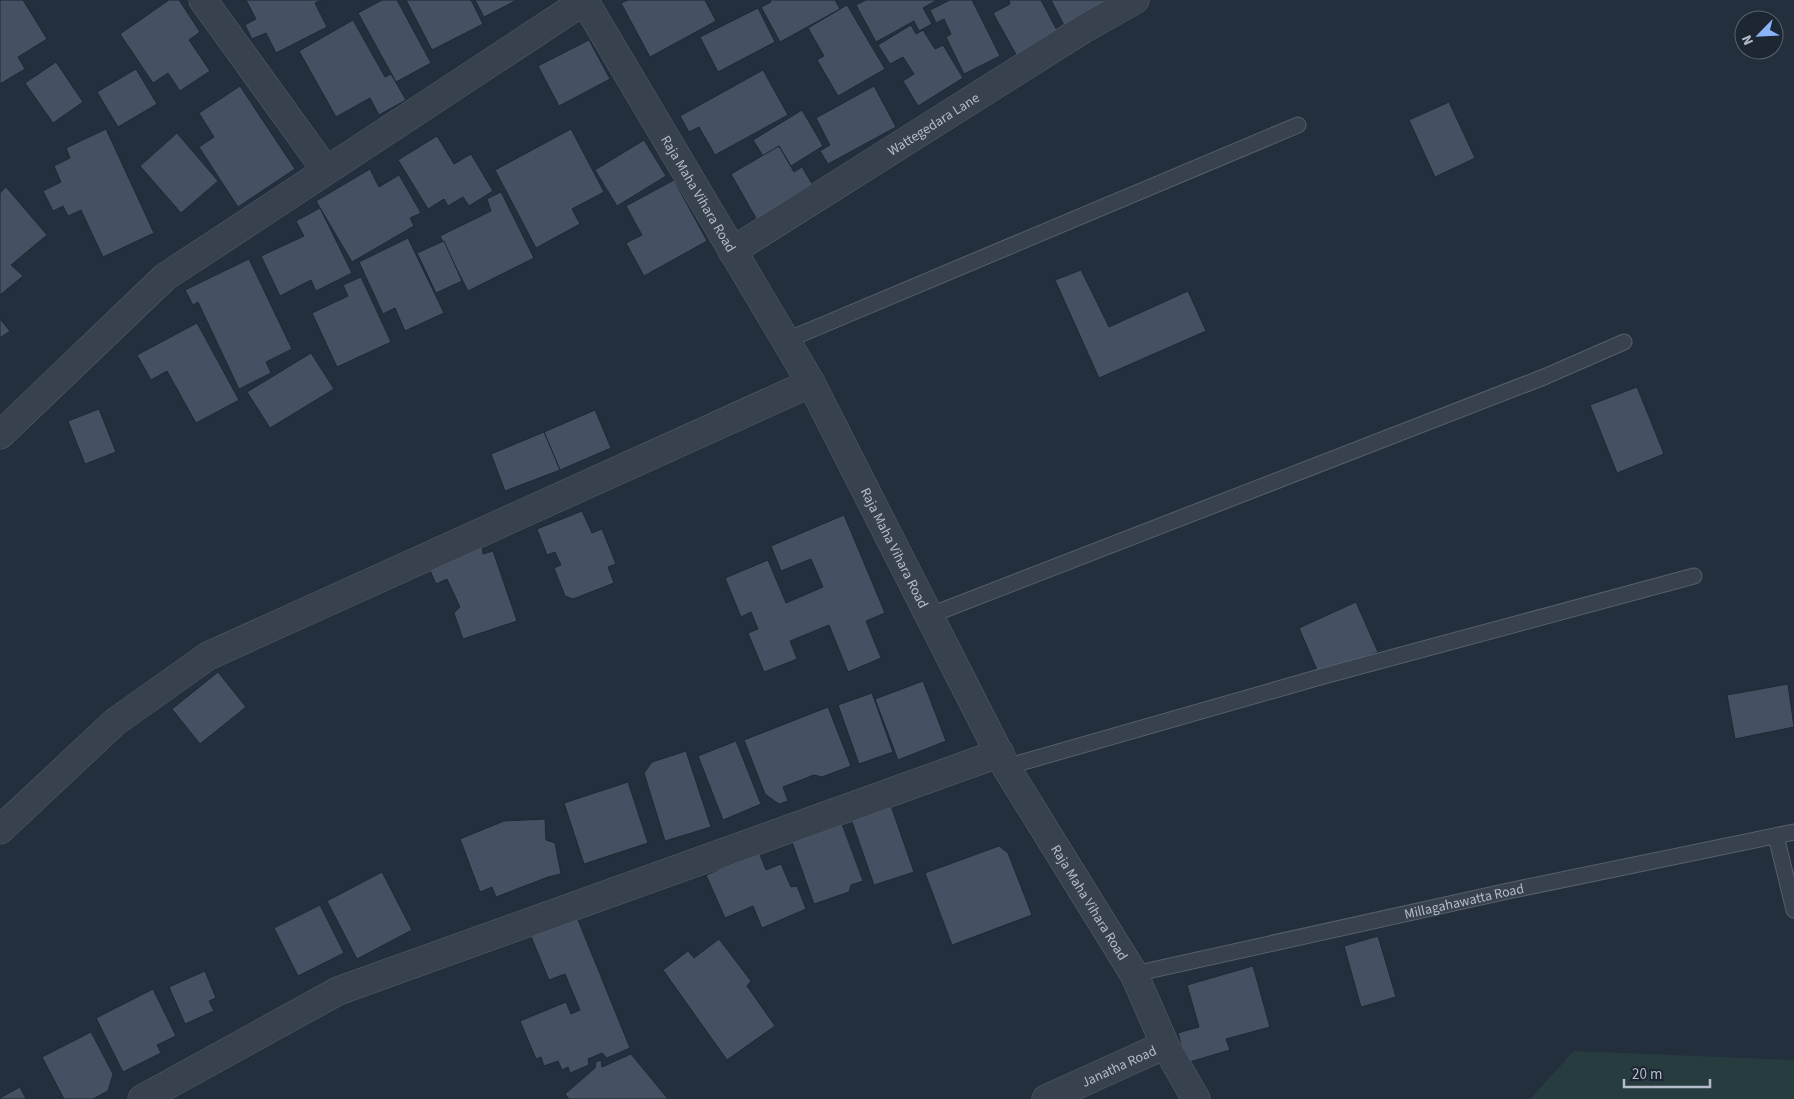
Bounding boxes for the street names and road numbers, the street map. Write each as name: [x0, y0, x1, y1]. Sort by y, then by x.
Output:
street label: Wattegedara Lane: [884, 88, 984, 161]
street label: Raja Maha Vihara Road: [655, 132, 740, 256]
street label: Raja Maha Vihara Road: [855, 484, 933, 612]
street label: Raja Maha Vihara Road: [1045, 841, 1132, 965]
street label: Millagahawatta Road: [1402, 879, 1526, 925]
street label: Janatha Road: [1078, 1041, 1160, 1093]

